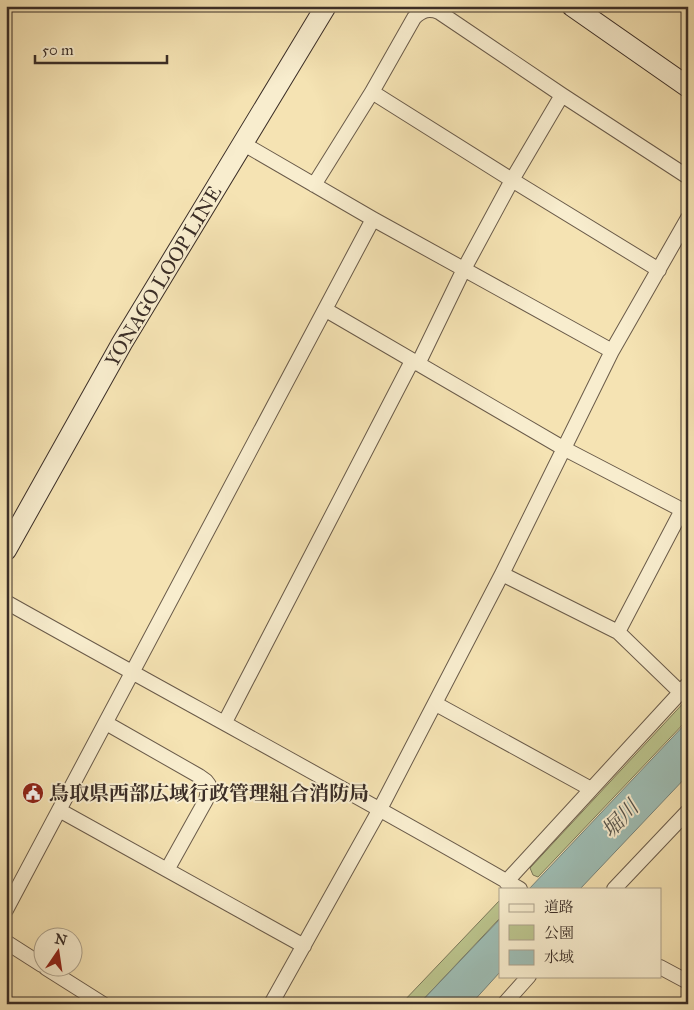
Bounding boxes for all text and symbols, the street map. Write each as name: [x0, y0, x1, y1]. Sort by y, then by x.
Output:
scale bar: [35, 32, 168, 64]
text: 50 m: [42, 41, 74, 59]
street label: YONAGO LOOP LINE: [100, 181, 226, 371]
public building icon: 鳥取県西部広域行政管理組合消防局: [21, 781, 45, 805]
place label: 鳥取県西部広域行政管理組合消防局: [49, 781, 369, 805]
water label: 堀川: [596, 793, 645, 843]
legend: [499, 888, 662, 978]
text: 道路: [544, 898, 574, 916]
text: 公園: [544, 924, 574, 942]
north arrow: [32, 928, 82, 978]
text: N: [53, 930, 69, 949]
text: 水域: [544, 948, 574, 966]

